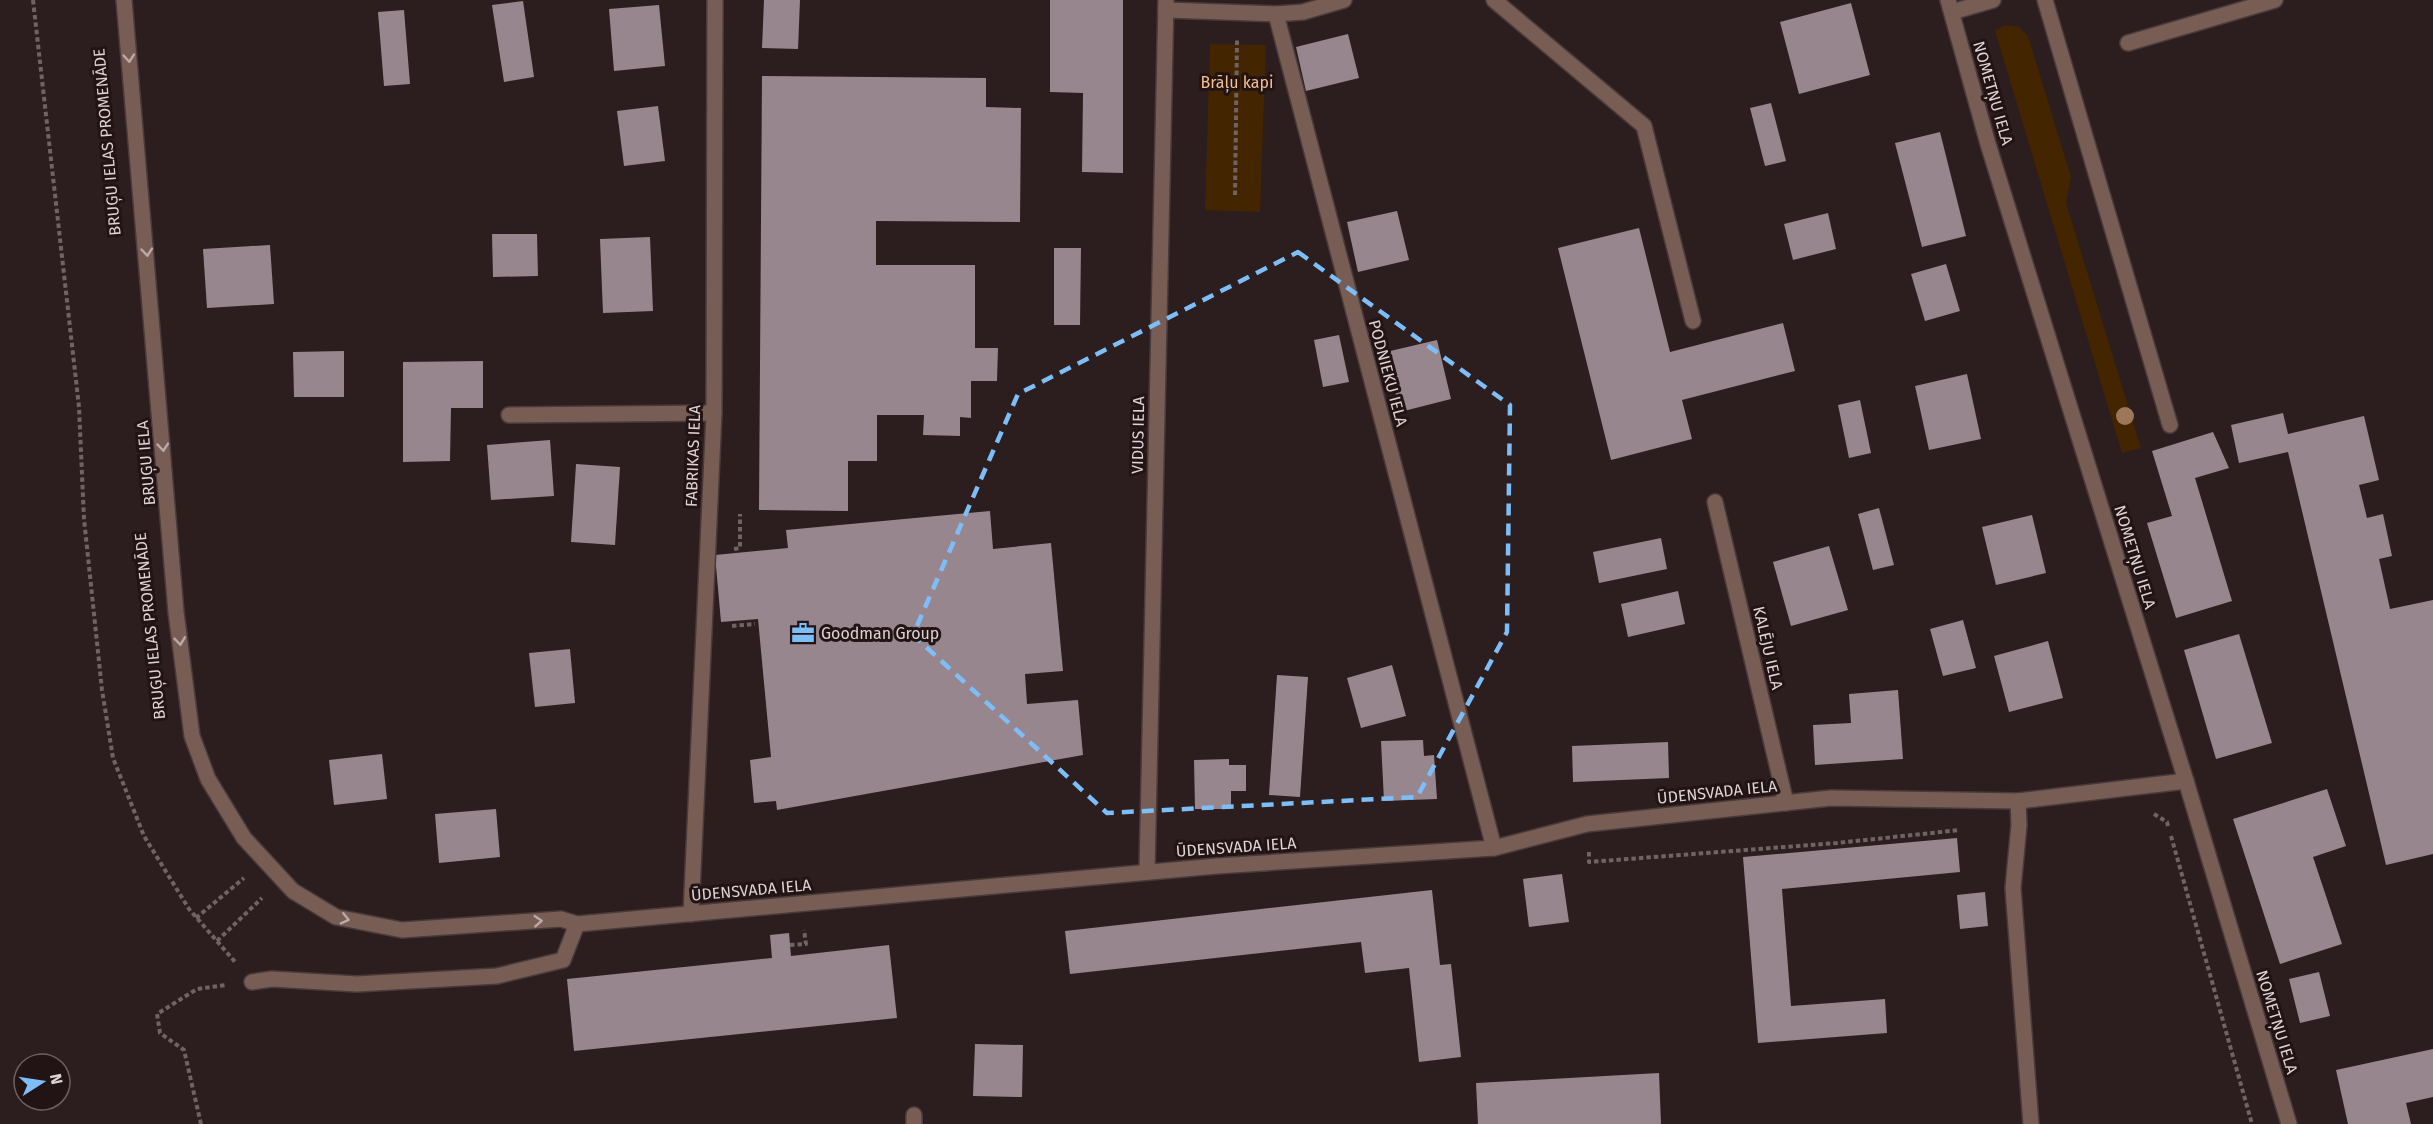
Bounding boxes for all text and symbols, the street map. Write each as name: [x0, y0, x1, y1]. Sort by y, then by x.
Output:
street label: NOMETŅU IELA: [1968, 39, 2017, 148]
street label: BRUĢU IELAS PROMENĀDE: [89, 47, 126, 236]
one-way arrow: [122, 54, 135, 63]
park label: Brāļu kapi: [1201, 73, 1273, 93]
one-way arrow: [140, 248, 153, 257]
street label: PODNIEKU IELA: [1365, 318, 1412, 429]
street label: VIDUS IELA: [1128, 395, 1148, 474]
street label: FABRIKAS IELA: [682, 404, 704, 507]
street label: BRUĢU IELA: [133, 419, 160, 506]
one-way arrow: [156, 442, 169, 451]
street label: NOMETŅU IELA: [2109, 503, 2160, 612]
street label: BRUĢU IELAS PROMENĀDE: [131, 531, 170, 720]
street label: KALĒJU IELA: [1749, 604, 1787, 692]
office icon: Goodman Group: [790, 620, 816, 646]
place label: Goodman Group: [821, 624, 939, 643]
one-way arrow: [173, 636, 186, 646]
street label: ŪDENSVADA IELA: [1656, 776, 1779, 808]
street label: ŪDENSVADA IELA: [1175, 833, 1298, 861]
street label: ŪDENSVADA IELA: [690, 875, 813, 905]
one-way arrow: [340, 911, 350, 924]
one-way arrow: [534, 915, 543, 928]
street label: NOMETŅU IELA: [2251, 968, 2302, 1077]
north arrow: [12, 1052, 72, 1112]
text: N: [46, 1072, 67, 1086]

